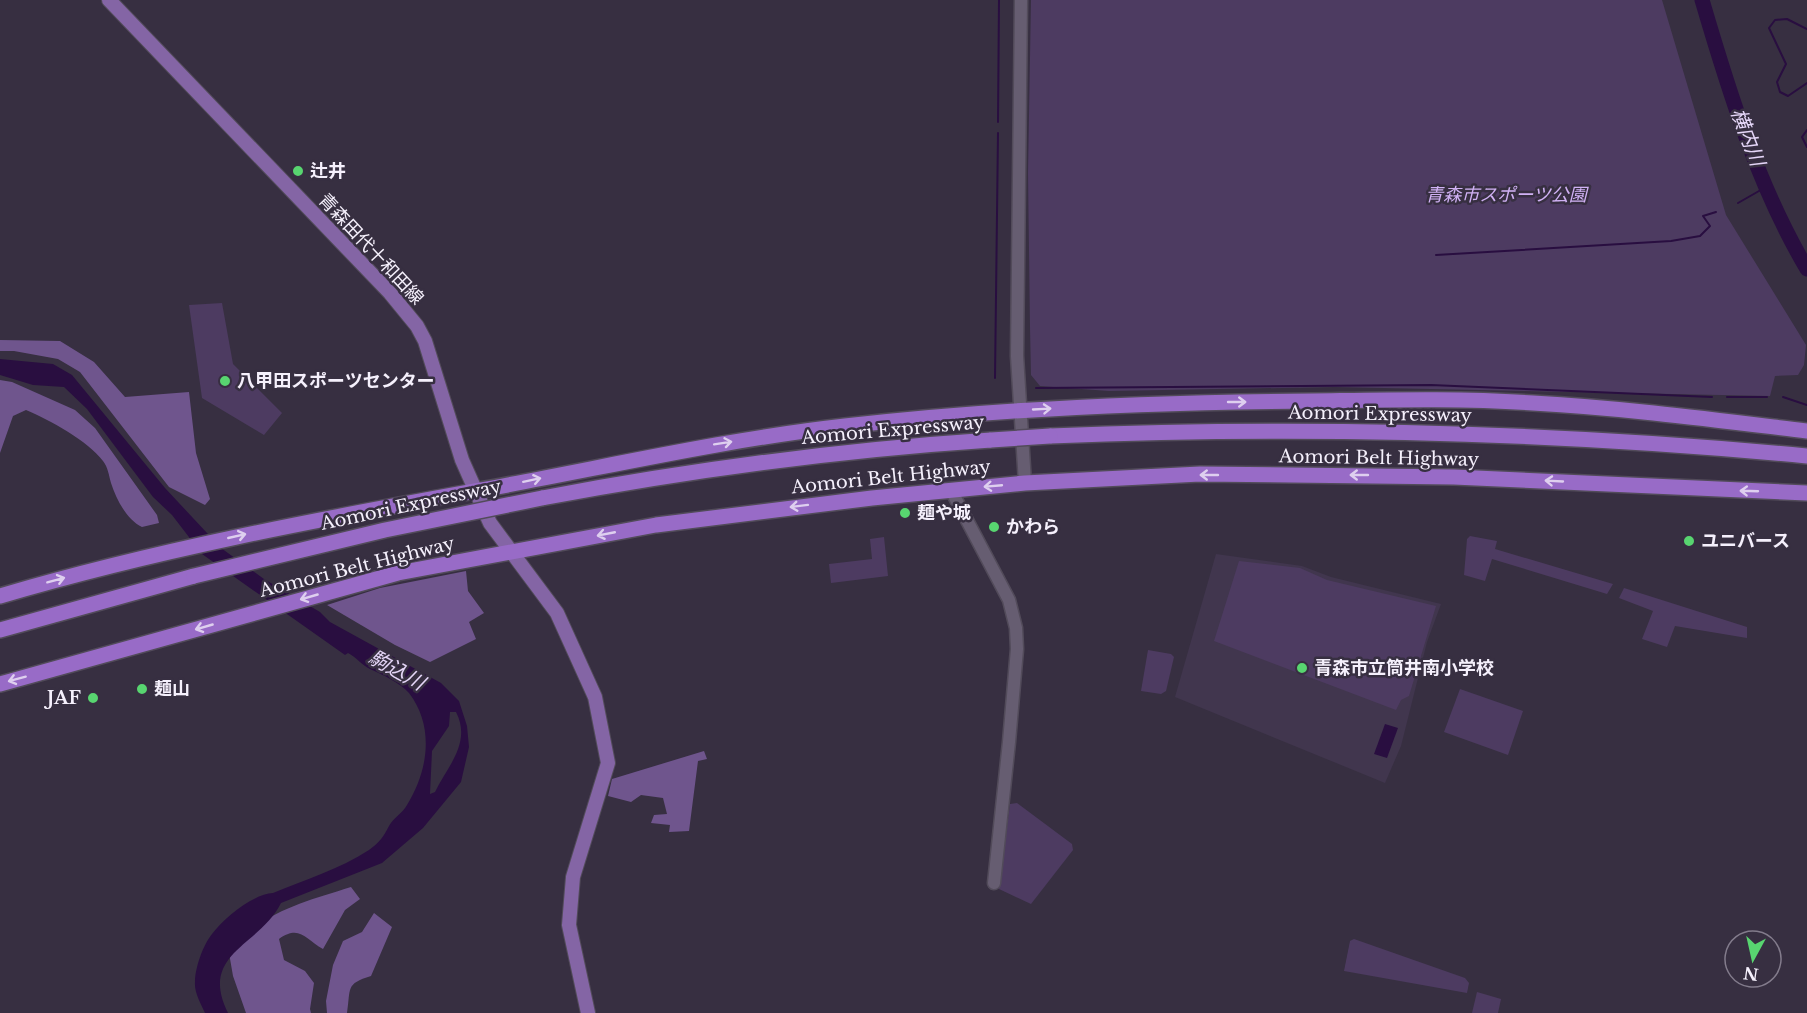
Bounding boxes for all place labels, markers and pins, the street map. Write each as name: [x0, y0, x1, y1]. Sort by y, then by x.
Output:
place label: 辻井: [310, 160, 346, 182]
marker: 辻井: [291, 164, 305, 178]
place label: 八甲田スポーツセンター: [237, 370, 435, 392]
marker: 八甲田スポーツセンター: [218, 374, 232, 388]
place label: 麺や城: [917, 502, 971, 524]
marker: 麺や城: [898, 506, 912, 520]
place label: かわら: [1006, 516, 1060, 538]
marker: かわら: [987, 520, 1001, 534]
place label: ユニバース: [1701, 530, 1790, 552]
marker: ユニバース: [1682, 534, 1696, 548]
place label: 青森市立筒井南小学校: [1314, 657, 1494, 679]
marker: 青森市立筒井南小学校: [1295, 661, 1309, 675]
place label: 麺山: [154, 678, 190, 700]
marker: 麺山: [135, 682, 149, 696]
place label: JAF: [43, 687, 82, 709]
marker: JAF: [86, 691, 100, 705]

